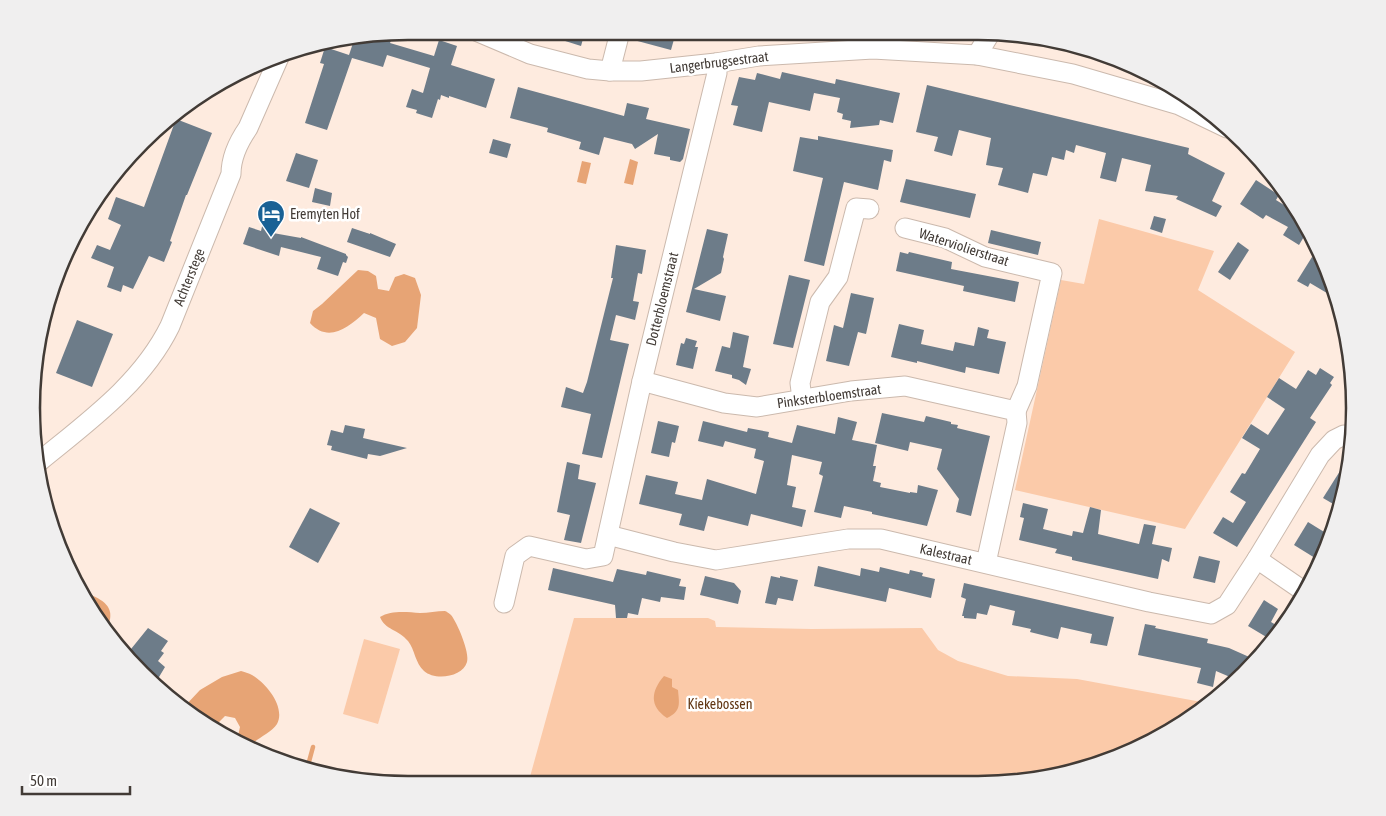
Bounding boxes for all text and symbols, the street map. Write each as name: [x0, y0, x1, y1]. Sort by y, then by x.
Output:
street label: Langerbrugsestraat: [669, 48, 769, 76]
hotel icon: Eremyten Hof: [256, 199, 286, 238]
place label: Eremyten Hof: [290, 206, 360, 222]
street label: Waterviolierstraat: [917, 225, 1011, 269]
street label: Achterstege: [170, 246, 208, 308]
street label: Dotterbloemstraat: [643, 251, 681, 347]
street label: Pinksterbloemstraat: [776, 381, 882, 411]
street label: Kalestraat: [918, 540, 974, 568]
park label: Kiekebossen: [688, 696, 752, 712]
scale bar: [22, 764, 130, 796]
text: 50 m: [30, 772, 57, 789]

